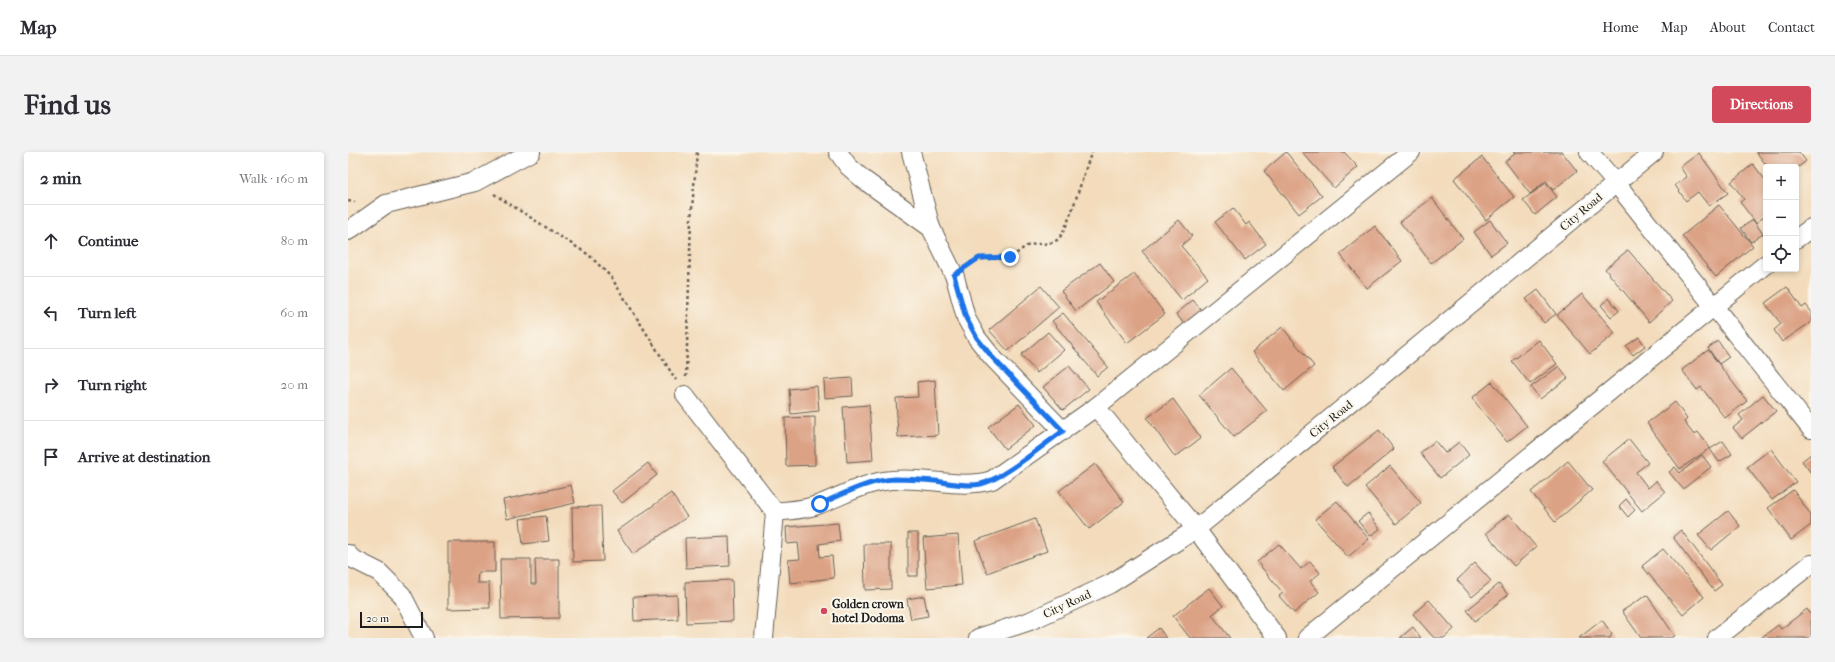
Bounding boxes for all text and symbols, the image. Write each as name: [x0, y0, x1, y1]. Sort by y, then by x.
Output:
text: Map: [20, 17, 56, 39]
text: Home: [1602, 19, 1639, 36]
text: Map: [1661, 19, 1688, 36]
text: About: [1710, 19, 1746, 36]
text: Contact: [1768, 19, 1815, 36]
button: Directions: [1712, 86, 1811, 123]
text: Find us: [24, 88, 111, 121]
map controls: [1763, 164, 1799, 272]
button: +: [1763, 164, 1799, 200]
text: 2 min: [40, 168, 81, 188]
text: Walk · 160 m: [239, 171, 308, 186]
street label: City Road: [1557, 190, 1606, 234]
button: −: [1763, 200, 1799, 236]
icon: ahead: [40, 230, 62, 252]
text: Continue: [78, 232, 138, 250]
text: 80 m: [281, 233, 308, 248]
button: locate: [1763, 236, 1799, 272]
route end: [1001, 248, 1019, 266]
icon: left: [40, 302, 62, 324]
text: Turn left: [78, 304, 136, 322]
text: 60 m: [280, 305, 308, 320]
icon: right: [40, 374, 62, 396]
text: Turn right: [78, 376, 147, 394]
text: 20 m: [281, 377, 308, 392]
street label: City Road: [1307, 397, 1356, 441]
icon: arrive: [40, 446, 62, 468]
text: Arrive at destination: [78, 448, 210, 466]
route start: [811, 495, 829, 513]
street label: City Road: [1041, 587, 1094, 621]
place label: Golden crown hotel Dodoma: [831, 597, 905, 625]
marker: Golden crown hotel Dodoma: [819, 606, 829, 616]
scale bar: [360, 610, 423, 629]
text: 20 m: [366, 612, 389, 625]

